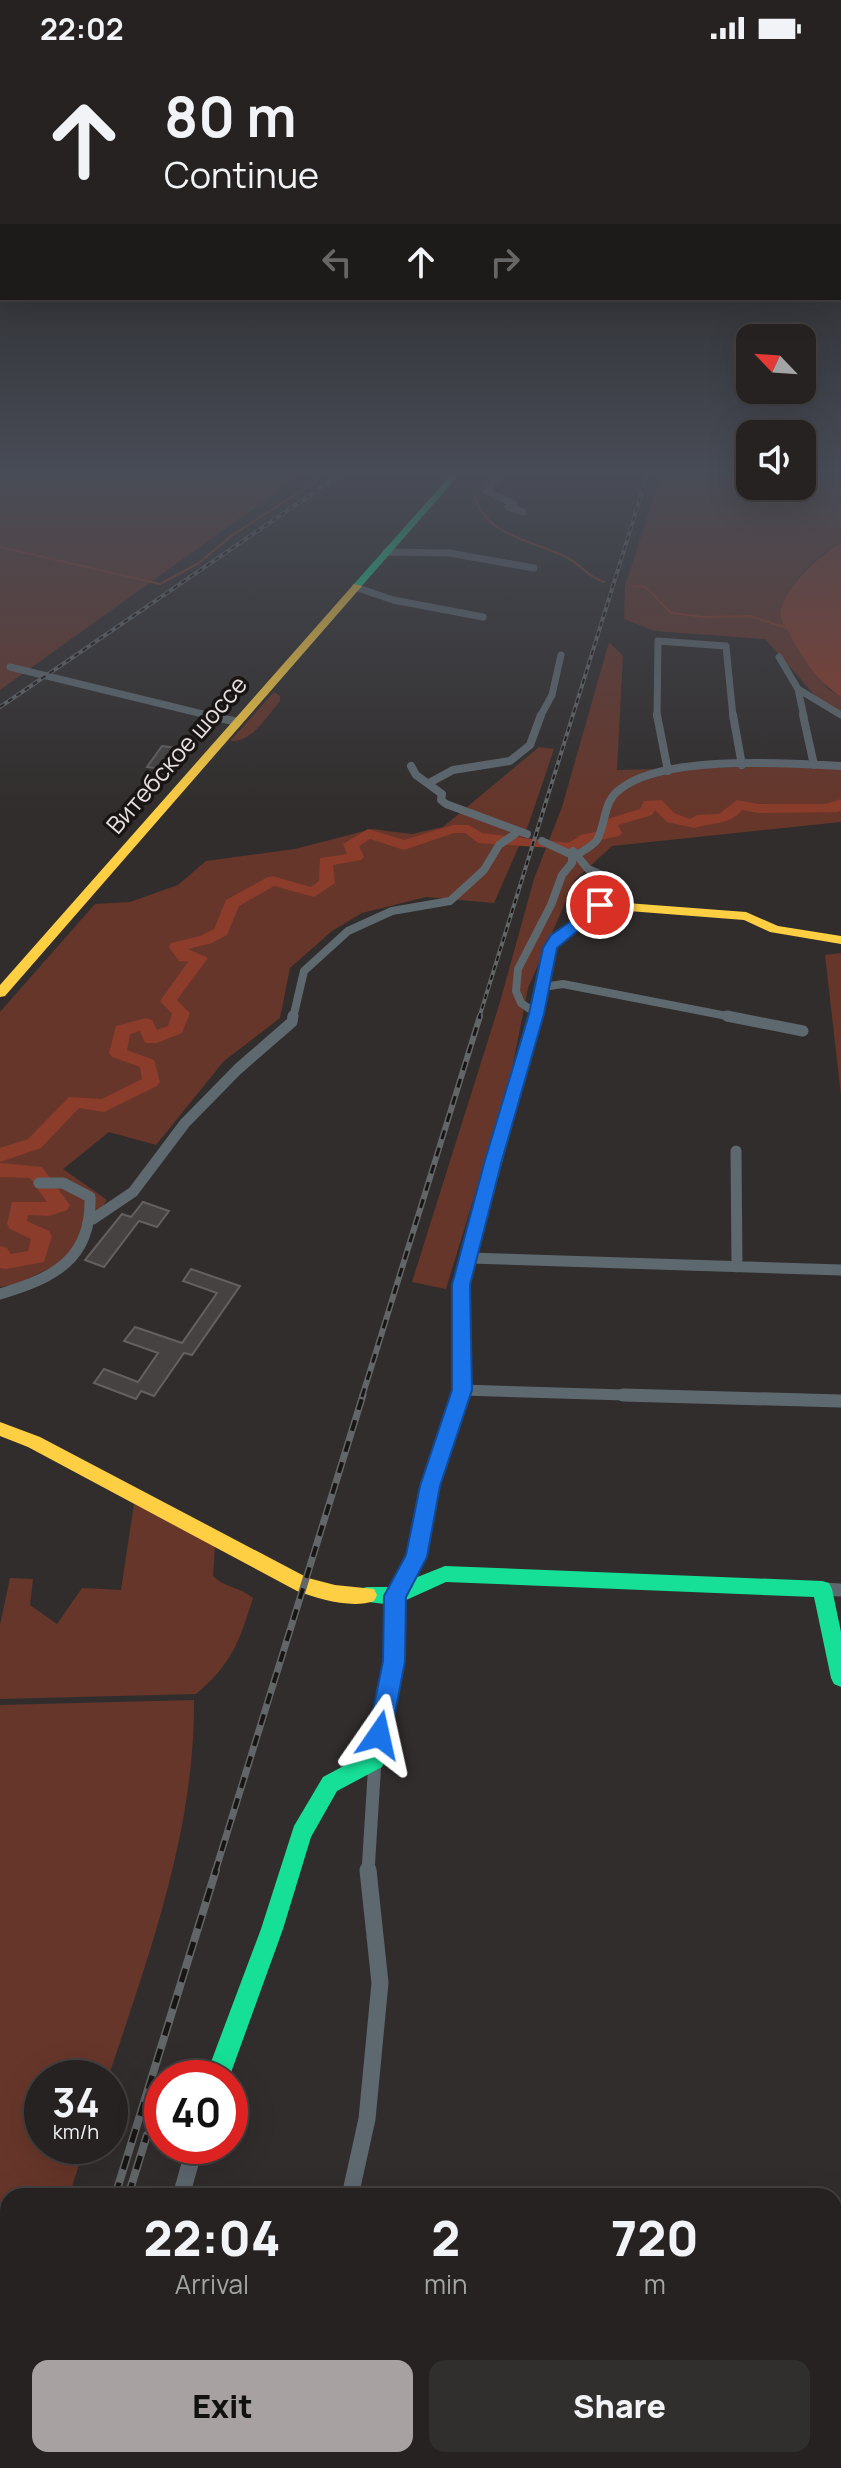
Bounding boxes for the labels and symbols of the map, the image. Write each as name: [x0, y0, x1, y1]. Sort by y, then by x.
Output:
north arrow: [736, 324, 816, 404]
street label: Витебское шоссе: [98, 668, 254, 840]
pin: [566, 871, 634, 939]
position arrow: [337, 1693, 421, 1777]
speed limit sign: 40: [144, 2060, 248, 2164]

